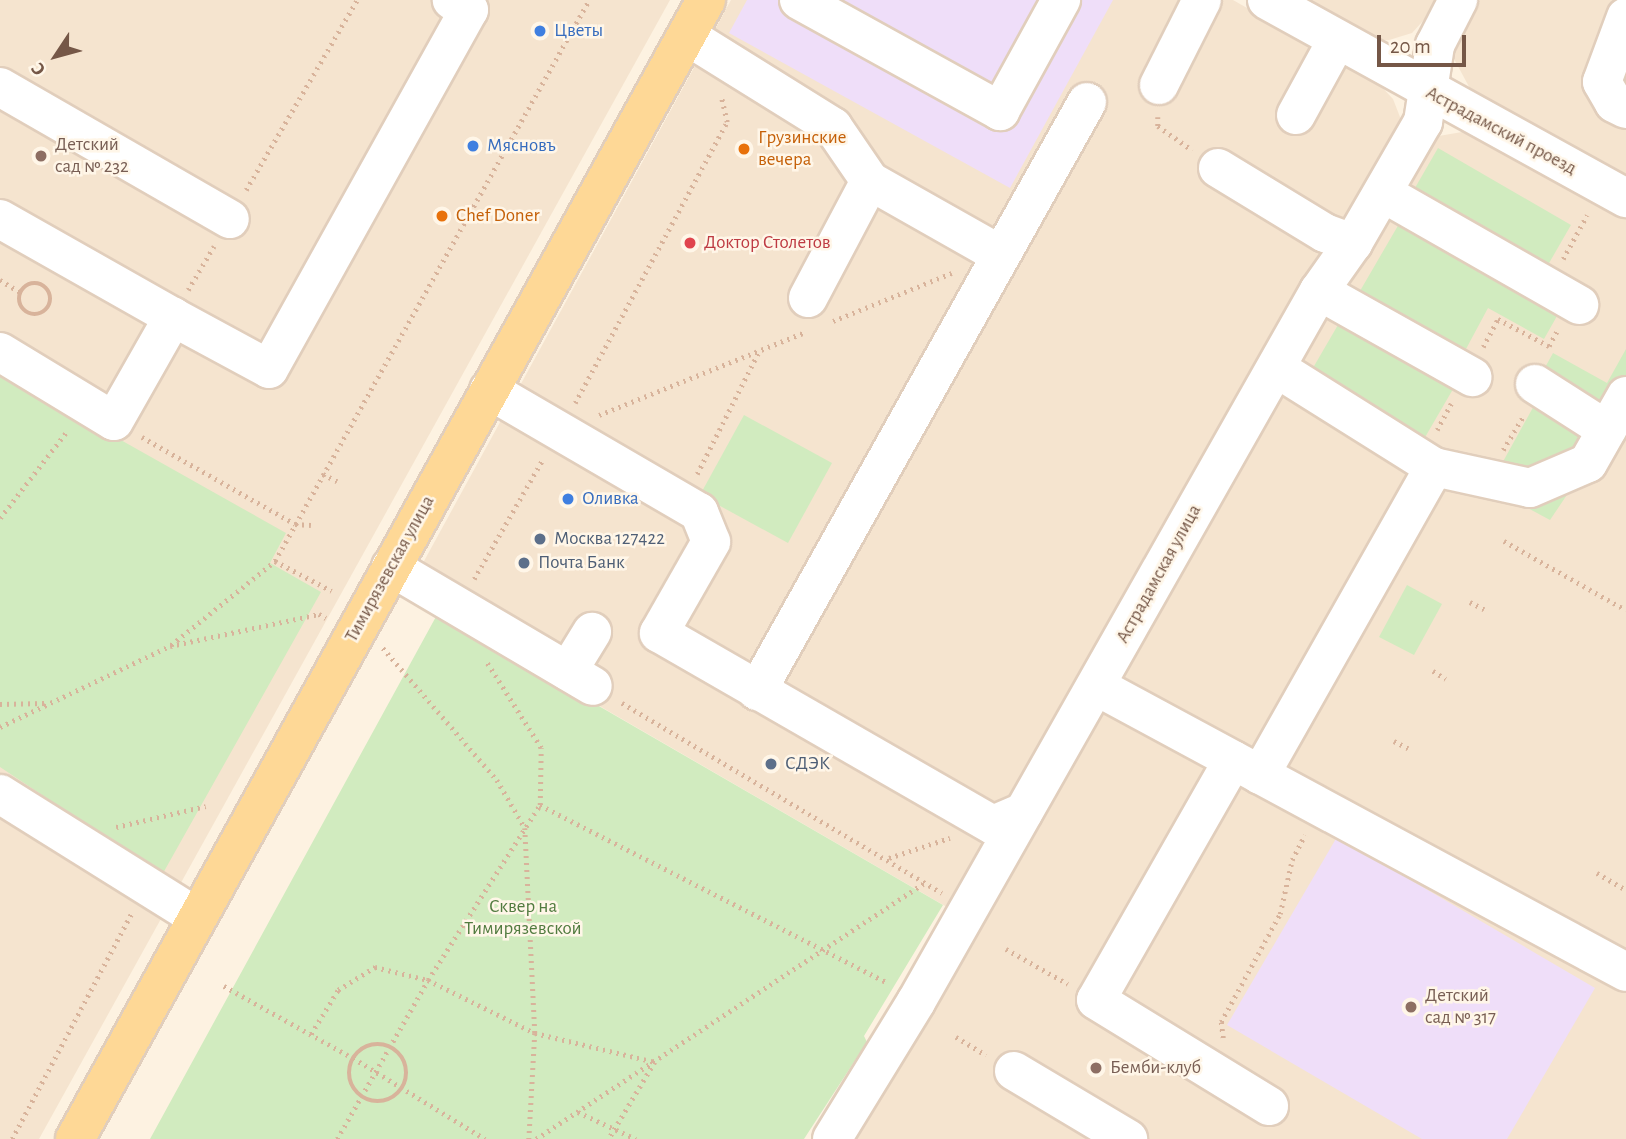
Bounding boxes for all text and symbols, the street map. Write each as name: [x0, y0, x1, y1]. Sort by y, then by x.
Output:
place label: Цветы: [554, 20, 603, 42]
north arrow: [21, 21, 91, 91]
scale bar: [1381, 21, 1470, 65]
marker: Цветы: [532, 23, 548, 39]
text: 20 m: [1390, 36, 1431, 57]
text: С: [28, 59, 49, 78]
street label: Астрадамский проезд: [1422, 82, 1580, 180]
place label: Грузинские вечера: [758, 127, 846, 171]
place label: Детский сад № 232: [55, 134, 129, 178]
place label: Мясновъ: [487, 135, 555, 157]
marker: Мясновъ: [465, 138, 481, 154]
marker: Грузинские вечера: [736, 141, 752, 157]
marker: Детский сад № 232: [33, 148, 49, 164]
place label: Chef Doner: [456, 205, 540, 227]
marker: Chef Doner: [434, 208, 450, 224]
place label: Доктор Столетов: [704, 232, 831, 254]
marker: Доктор Столетов: [682, 235, 698, 251]
place label: Оливка: [582, 488, 639, 510]
marker: Оливка: [560, 491, 576, 507]
street label: Тимирязевская улица: [340, 492, 440, 646]
street label: Астрадамская улица: [1111, 501, 1207, 647]
place label: Москва 127422: [554, 528, 665, 550]
marker: Москва 127422: [532, 531, 548, 547]
place label: Почта Банк: [538, 552, 625, 574]
marker: Почта Банк: [516, 555, 532, 571]
place label: СДЭК: [785, 753, 830, 775]
marker: СДЭК: [763, 756, 779, 772]
park label: Сквер на Тимирязевской: [464, 896, 582, 940]
place label: Детский сад № 317: [1425, 985, 1496, 1029]
marker: Детский сад № 317: [1403, 999, 1419, 1015]
place label: Бемби-клуб: [1110, 1057, 1201, 1079]
marker: Бемби-клуб: [1088, 1060, 1104, 1076]

